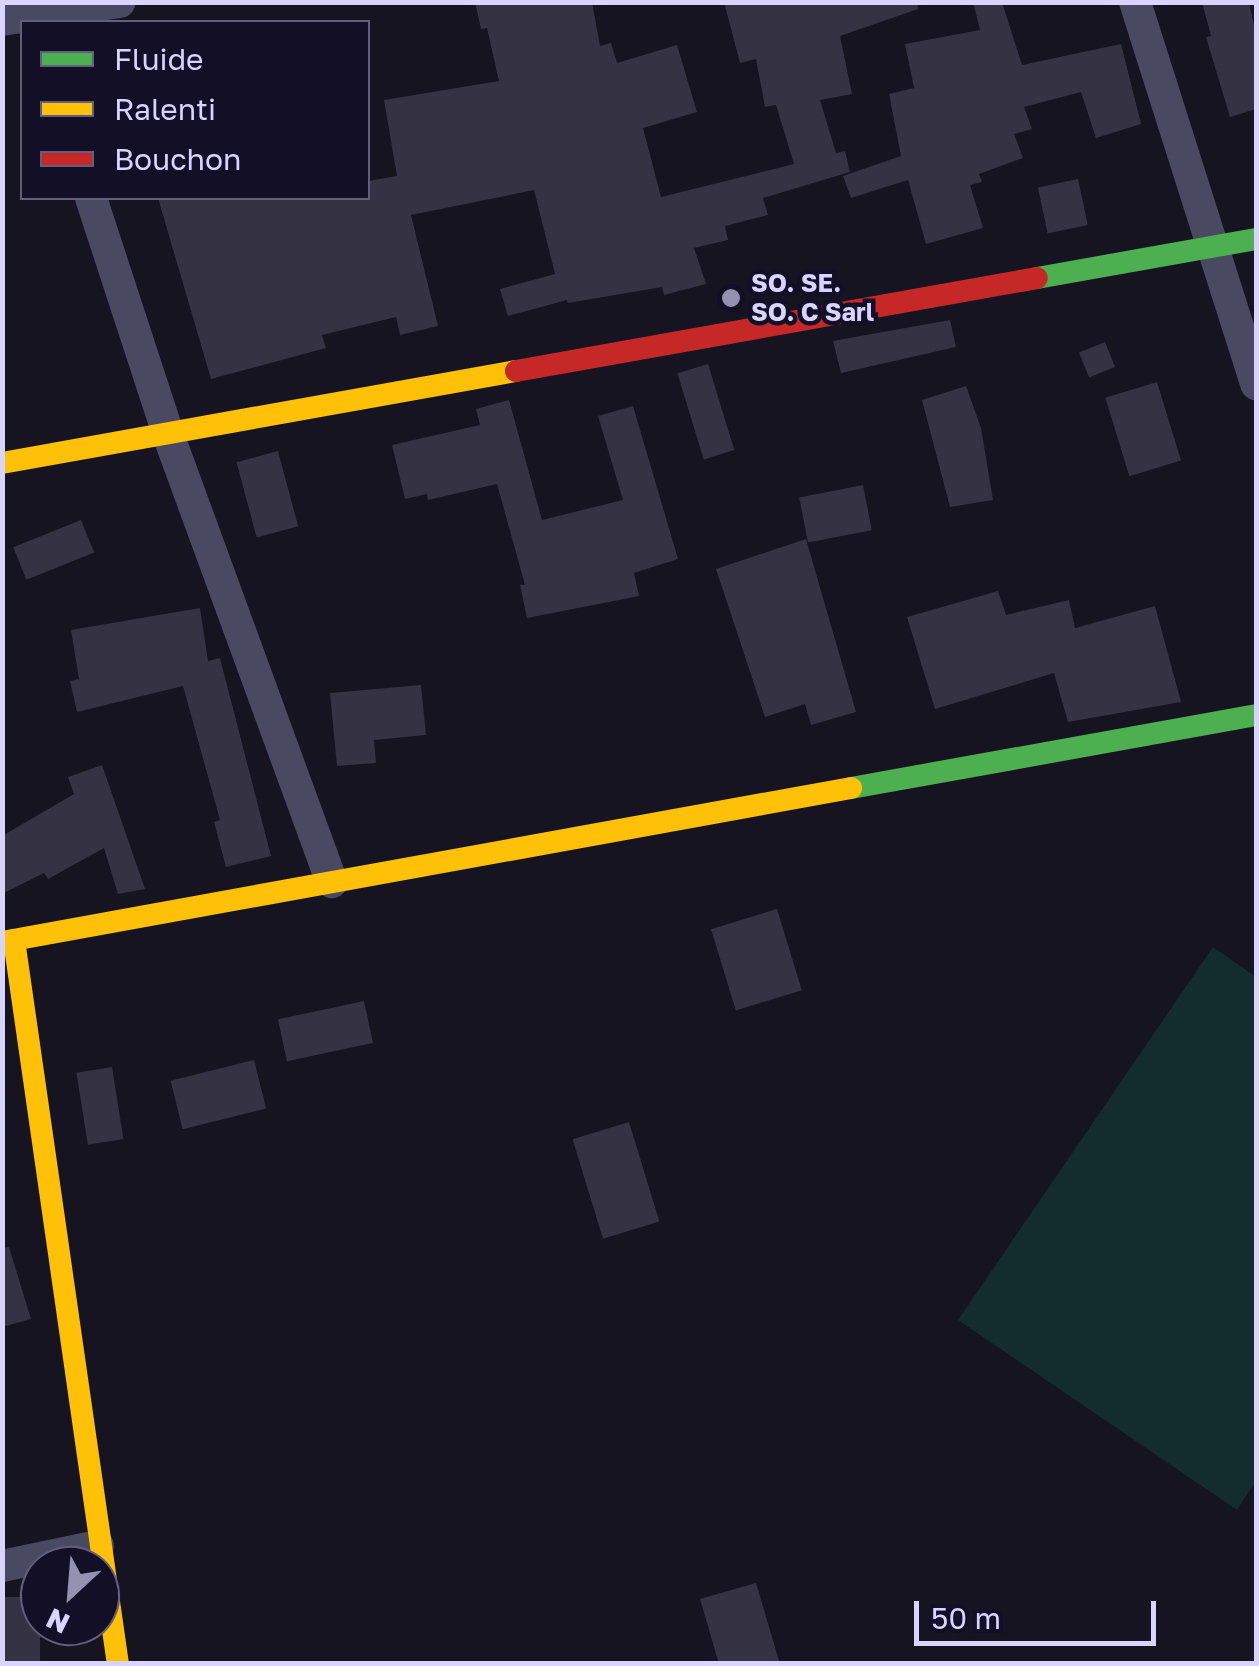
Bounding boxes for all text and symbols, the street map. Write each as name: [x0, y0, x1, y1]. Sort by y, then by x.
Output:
legend: [20, 20, 370, 200]
text: Fluide: [114, 41, 204, 77]
text: Ralenti: [114, 91, 216, 127]
text: Bouchon: [114, 141, 242, 177]
place label: SO. SE. SO. C Sarl: [751, 269, 874, 328]
marker: SO. SE. SO. C Sarl: [720, 287, 742, 309]
north arrow: [20, 1546, 120, 1646]
scale bar: [919, 1581, 1162, 1643]
text: 50 m: [931, 1600, 1001, 1636]
text: N: [41, 1602, 74, 1641]

